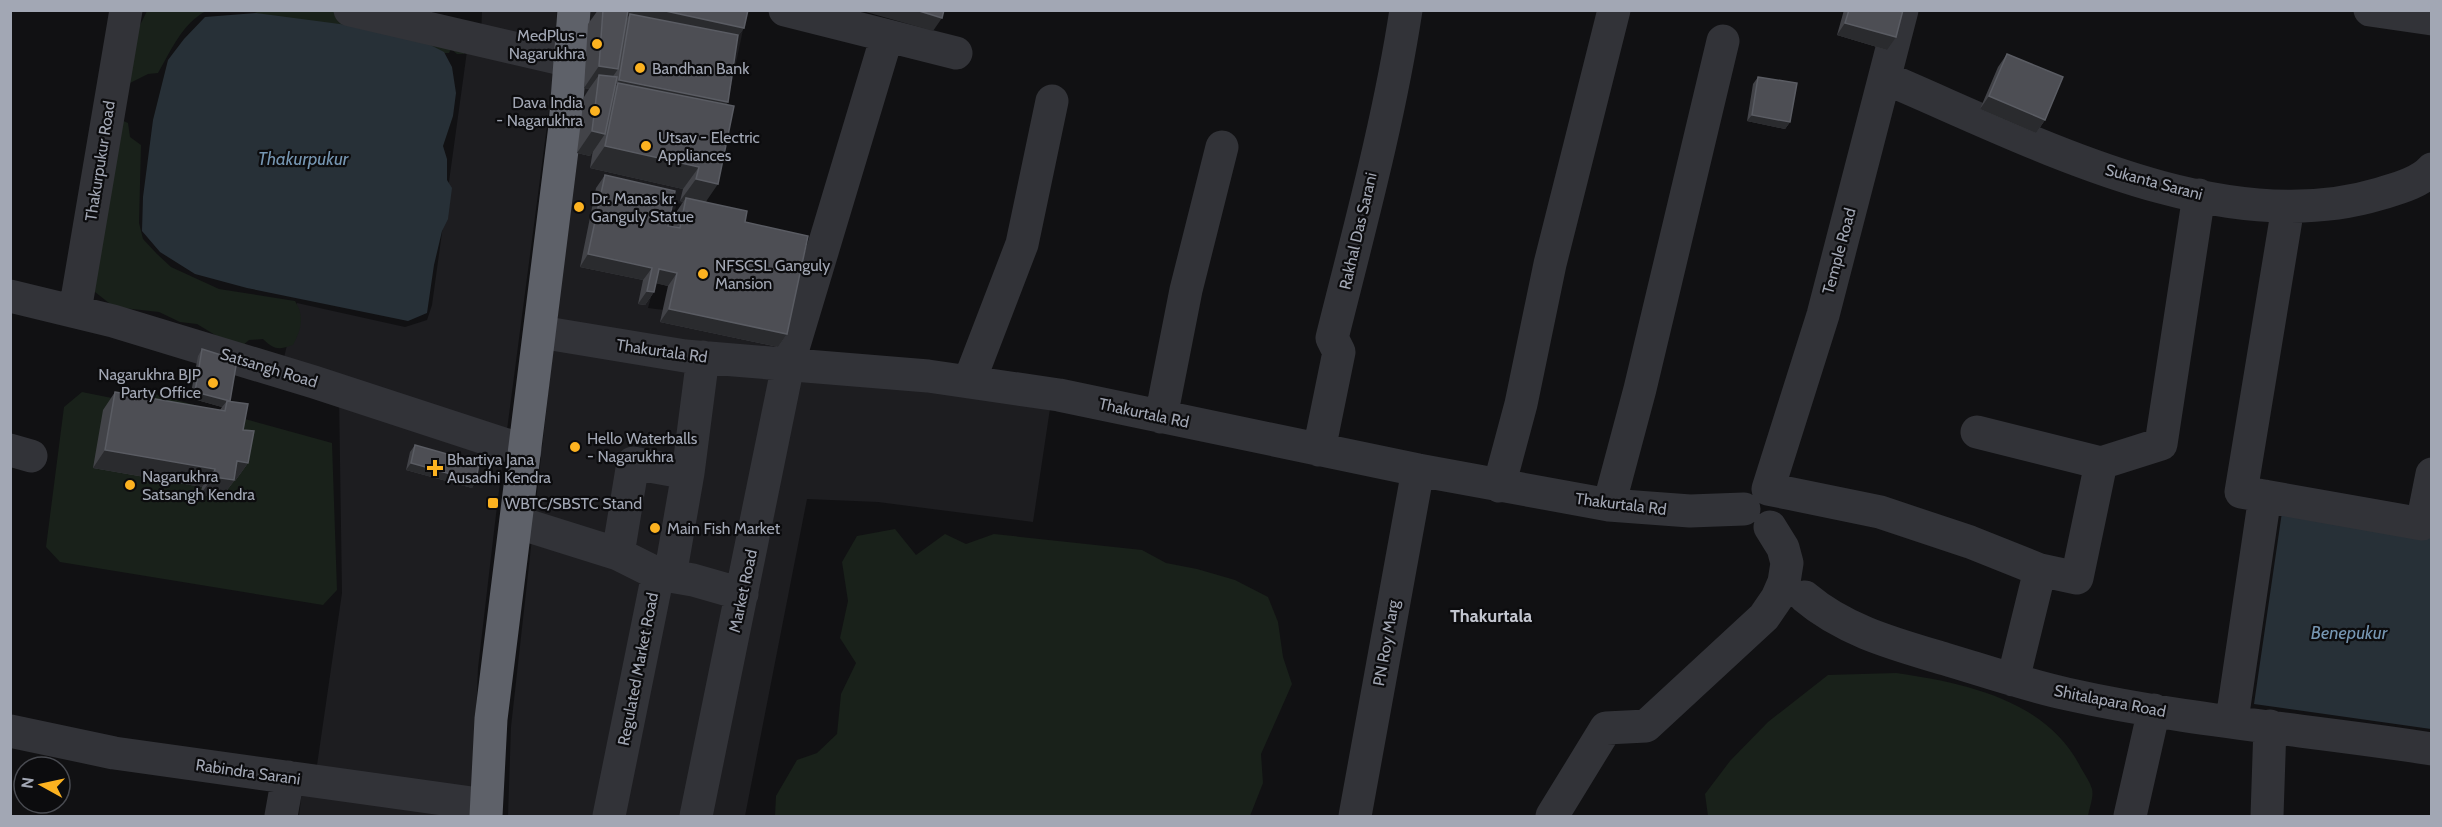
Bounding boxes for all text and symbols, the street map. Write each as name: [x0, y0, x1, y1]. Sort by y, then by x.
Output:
place label: MedPlus - Nagarukhra: [509, 26, 585, 63]
marker: MedPlus - Nagarukhra: [590, 37, 604, 51]
place label: Bandhan Bank: [652, 59, 750, 78]
marker: Bandhan Bank: [633, 61, 647, 75]
place label: Dava India - Nagarukhra: [496, 93, 583, 130]
street label: Thakurpukur Road: [81, 99, 119, 223]
marker: Dava India - Nagarukhra: [588, 104, 602, 118]
place label: Utsav - Electric Appliances: [658, 128, 760, 165]
marker: Utsav - Electric Appliances: [639, 139, 653, 153]
water label: Thakurpukur: [258, 148, 350, 170]
street label: Sukanta Sarani: [2103, 160, 2205, 204]
street label: Rakhal Das Sarani: [1335, 171, 1381, 291]
place label: Dr. Manas kr. Ganguly Statue: [591, 189, 694, 226]
marker: Dr. Manas kr. Ganguly Statue: [572, 200, 586, 214]
street label: Temple Road: [1818, 206, 1860, 296]
place label: NFSCSL Ganguly Mansion: [715, 256, 830, 293]
marker: NFSCSL Ganguly Mansion: [696, 267, 710, 281]
street label: Thakurtala Rd: [615, 335, 709, 367]
street label: Satsangh Road: [218, 344, 320, 392]
place label: Nagarukhra BJP Party Office: [98, 365, 201, 402]
marker: Nagarukhra BJP Party Office: [206, 376, 220, 390]
street label: Thakurtala Rd: [1097, 394, 1191, 432]
place label: Hello Waterballs - Nagarukhra: [587, 429, 698, 466]
marker: Hello Waterballs - Nagarukhra: [568, 440, 582, 454]
place label: Bhartiya Jana Ausadhi Kendra: [447, 450, 551, 487]
marker: Bhartiya Jana Ausadhi Kendra: [428, 461, 442, 475]
place label: Nagarukhra Satsangh Kendra: [142, 467, 255, 504]
marker: Nagarukhra Satsangh Kendra: [123, 478, 137, 492]
street label: Thakurtala Rd: [1574, 489, 1668, 519]
place label: WBTC/SBSTC Stand: [505, 494, 642, 513]
marker: WBTC/SBSTC Stand: [486, 496, 500, 510]
place label: Main Fish Market: [667, 519, 781, 538]
marker: Main Fish Market: [648, 521, 662, 535]
street label: Market Road: [725, 548, 761, 634]
street label: Regulated Market Road: [614, 591, 662, 747]
street label: PN Roy Marg: [1369, 597, 1403, 688]
district label: Thakurtala: [1450, 605, 1532, 627]
water label: Benepukur: [2311, 622, 2389, 644]
street label: Shitalapara Road: [2053, 681, 2167, 721]
north arrow: [12, 755, 72, 815]
street label: Rabindra Sarani: [194, 755, 302, 789]
text: N: [17, 776, 38, 790]

